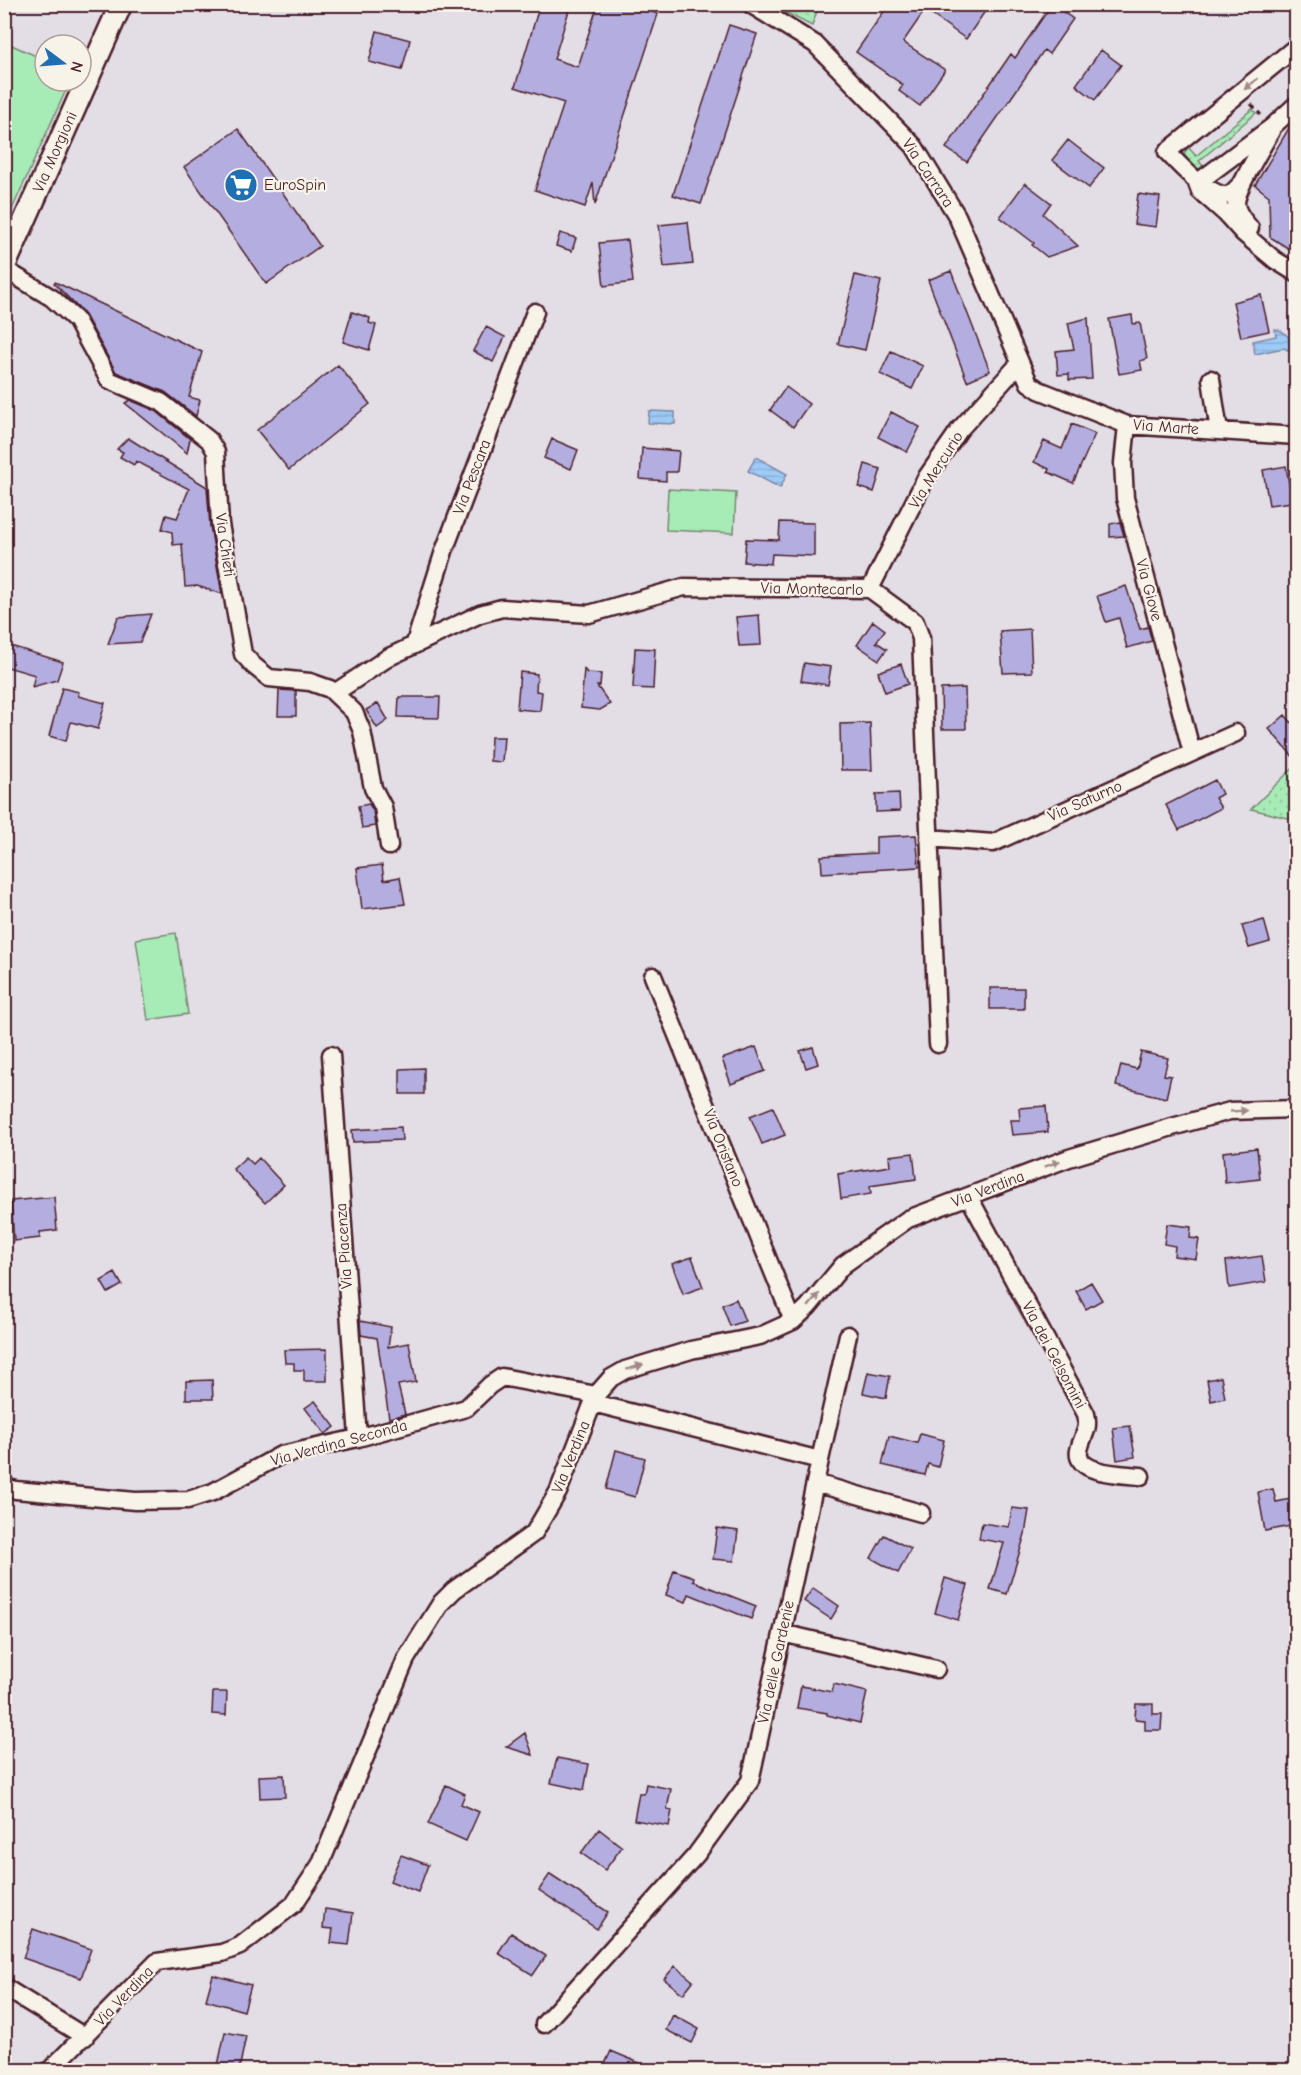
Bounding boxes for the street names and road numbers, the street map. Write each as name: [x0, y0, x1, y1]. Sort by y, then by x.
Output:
street label: Via Morgioni: [29, 109, 81, 195]
street label: Via Carrara: [898, 135, 958, 211]
street label: Via Marte: [1132, 416, 1200, 438]
street label: Via Mercurio: [905, 428, 967, 512]
street label: Via Pescara: [449, 437, 495, 517]
street label: Via Chieti: [212, 512, 238, 578]
street label: Via Giove: [1132, 557, 1166, 623]
street label: Via Montecarlo: [760, 579, 864, 599]
street label: Via Saturno: [1045, 777, 1125, 825]
street label: Via Oristano: [699, 1106, 747, 1190]
street label: Via Verdina: [949, 1167, 1027, 1211]
street label: Via Piacenza: [332, 1202, 356, 1290]
street label: Via dei Gelsomini: [1018, 1298, 1090, 1412]
street label: Via Verdina Seconda: [269, 1416, 409, 1470]
street label: Via Verdina: [548, 1418, 594, 1496]
street label: Via delle Gardenie: [754, 1599, 798, 1725]
street label: Via Verdina: [91, 1962, 157, 2030]

